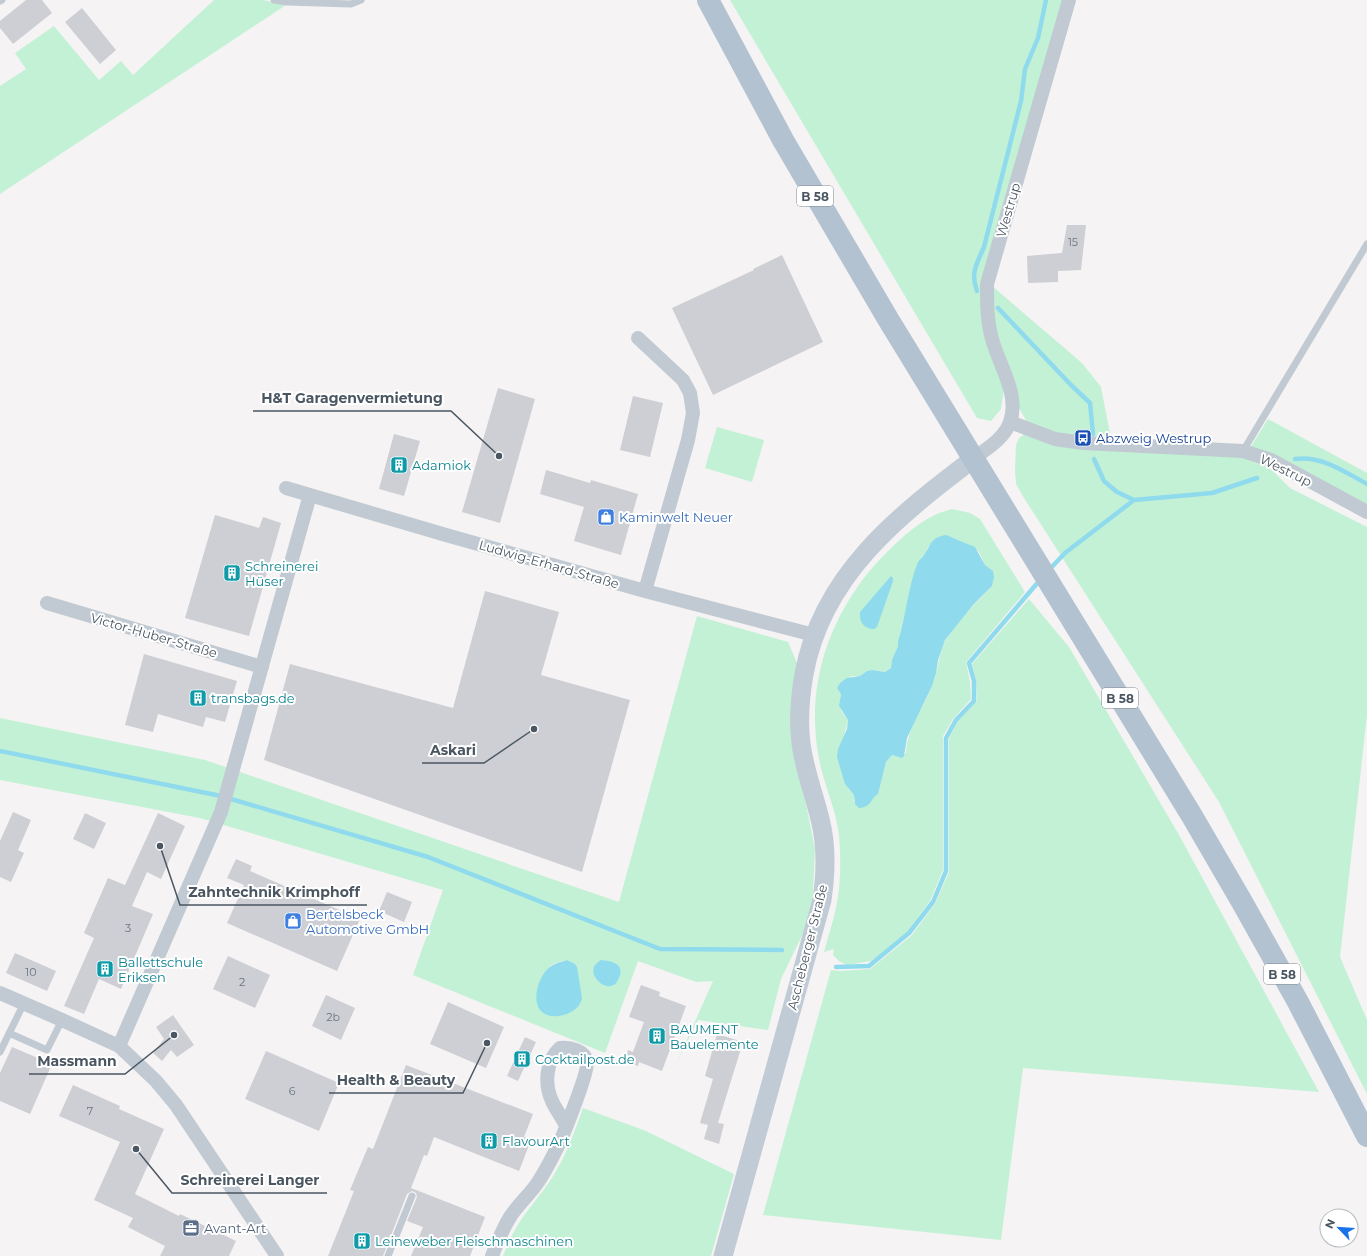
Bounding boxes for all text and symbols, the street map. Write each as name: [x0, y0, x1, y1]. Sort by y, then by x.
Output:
street label: Westrup: [993, 181, 1023, 239]
road number: B 58: [797, 186, 833, 206]
house number: 15: [1068, 235, 1078, 249]
callout: H&T Garagenvermietung: [253, 385, 451, 411]
text: H&T Garagenvermietung: [261, 389, 443, 407]
bus stop icon: Abzweig Westrup: [1073, 428, 1093, 448]
place label: Abzweig Westrup: [1096, 430, 1212, 446]
street label: Westrup: [1257, 451, 1315, 490]
building icon: Adamiok: [389, 455, 409, 475]
place label: Adamiok: [412, 457, 471, 473]
shop icon: Kaminwelt Neuer: [596, 507, 616, 527]
place label: Kaminwelt Neuer: [619, 509, 733, 525]
street label: Ludwig-Erhard-Straße: [477, 536, 621, 592]
place label: Schreinerei Hüser: [245, 558, 318, 589]
building icon: Schreinerei Hüser: [222, 563, 242, 583]
street label: Victor-Huber-Straße: [89, 609, 219, 661]
building icon: transbags.de: [188, 688, 208, 708]
road number: B 58: [1102, 688, 1138, 708]
place label: transbags.de: [211, 690, 295, 706]
callout: Askari: [422, 737, 484, 763]
text: Askari: [429, 741, 476, 759]
callout: Zahntechnik Krimphoff: [180, 879, 367, 905]
street label: Ascheberger Straße: [784, 882, 830, 1011]
text: Zahntechnik Krimphoff: [188, 883, 360, 901]
place label: Bertelsbeck Automotive GmbH: [306, 906, 429, 937]
shop icon: Bertelsbeck Automotive GmbH: [283, 911, 303, 931]
house number: 3: [125, 921, 131, 935]
place label: Ballettschule Eriksen: [118, 954, 203, 985]
building icon: Ballettschule Eriksen: [95, 959, 115, 979]
road number: B 58: [1264, 964, 1300, 984]
house number: 10: [25, 965, 37, 979]
house number: 2: [239, 975, 245, 989]
house number: 2b: [326, 1010, 340, 1024]
place label: BAUMENT Bauelemente: [670, 1021, 759, 1052]
building icon: BAUMENT Bauelemente: [647, 1026, 667, 1046]
callout: Massmann: [29, 1048, 125, 1074]
building icon: Cocktailpost.de: [512, 1049, 532, 1069]
place label: Cocktailpost.de: [535, 1051, 635, 1067]
text: Massmann: [37, 1052, 117, 1070]
callout: Health & Beauty: [329, 1067, 463, 1093]
text: Health & Beauty: [337, 1071, 456, 1089]
house number: 6: [289, 1084, 296, 1098]
house number: 7: [87, 1104, 93, 1118]
building icon: FlavourArt: [479, 1131, 499, 1151]
place label: FlavourArt: [502, 1133, 570, 1149]
callout: Schreinerei Langer: [172, 1167, 327, 1193]
text: Schreinerei Langer: [181, 1171, 319, 1189]
north arrow: [1319, 1208, 1359, 1248]
text: N: [1322, 1217, 1338, 1231]
office icon: Avant-Art: [181, 1218, 201, 1238]
place label: Avant-Art: [204, 1220, 266, 1236]
building icon: Leineweber Fleischmaschinen: [352, 1231, 372, 1251]
place label: Leineweber Fleischmaschinen: [375, 1233, 573, 1249]

